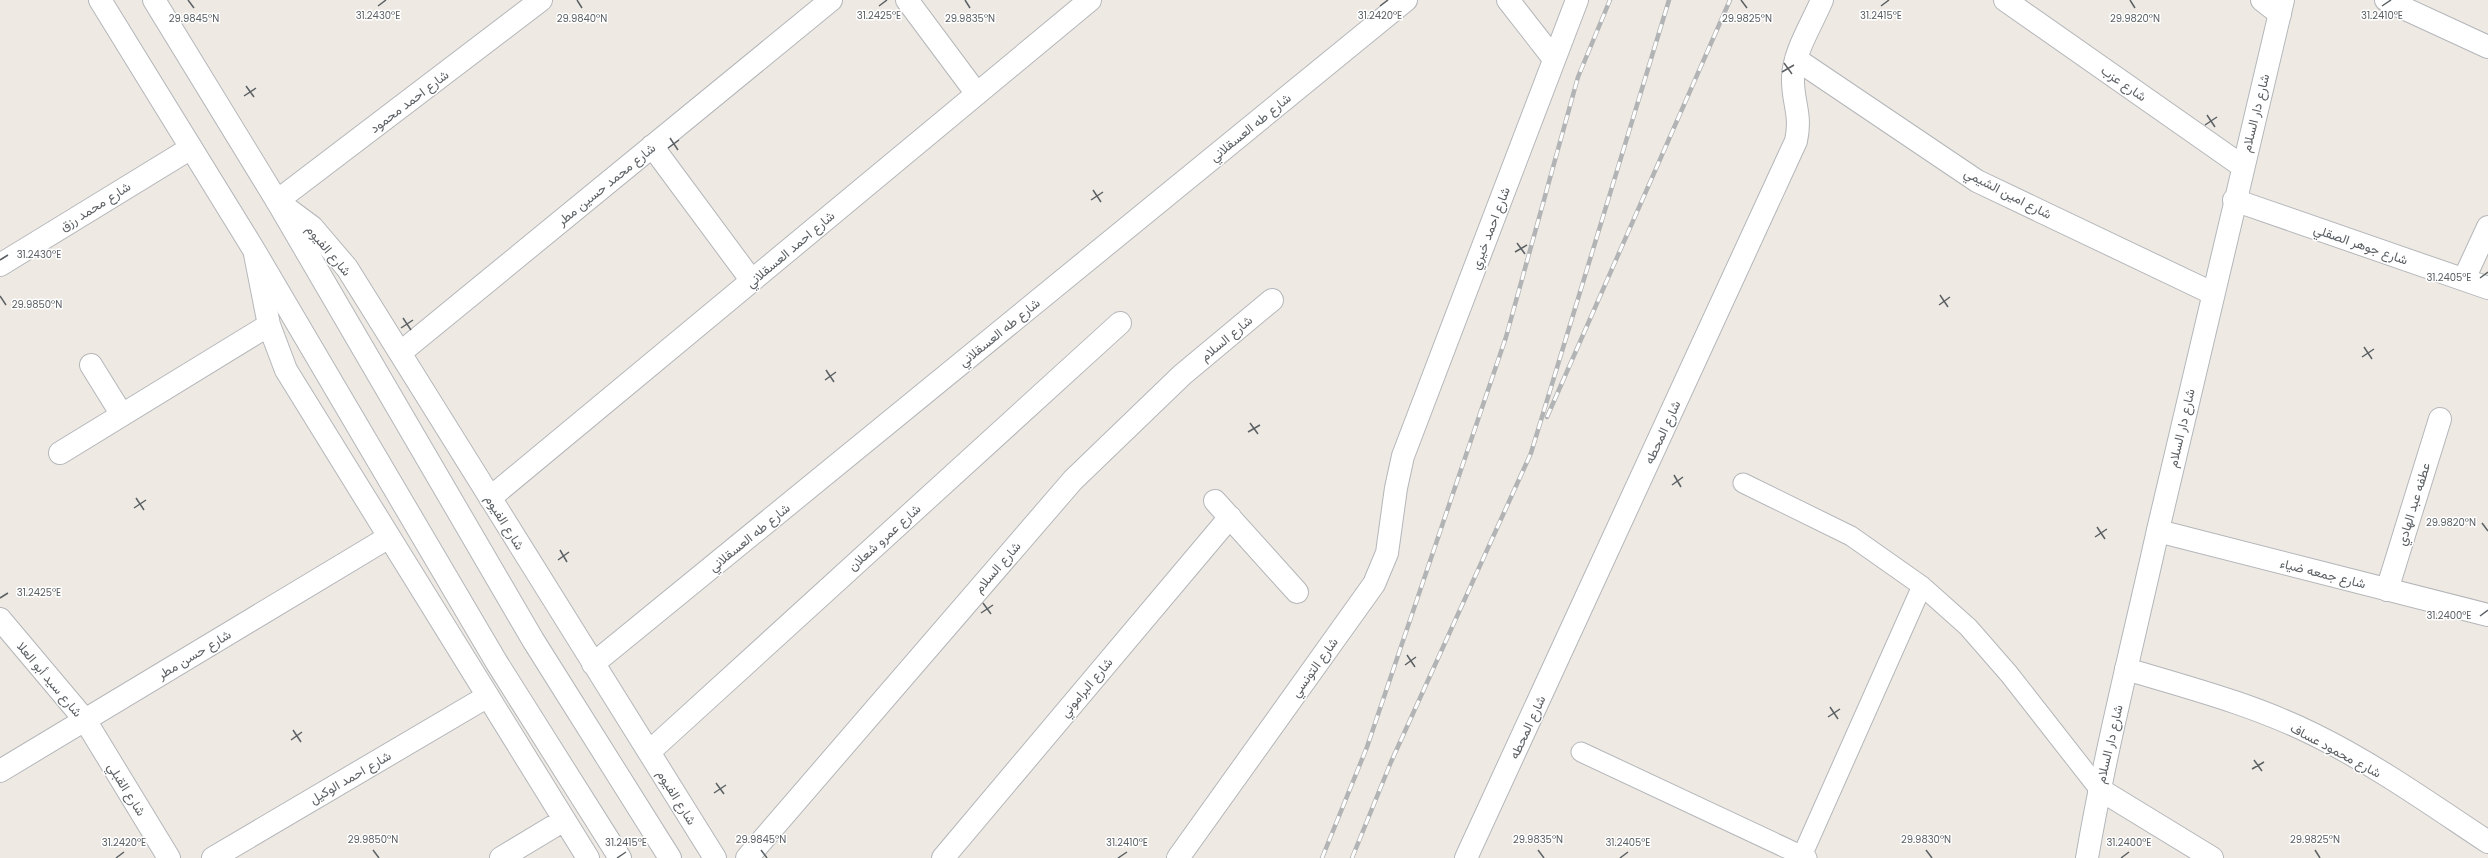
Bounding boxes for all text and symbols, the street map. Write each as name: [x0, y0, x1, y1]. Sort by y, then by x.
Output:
text: 31.2430°E: [356, 8, 400, 23]
text: 31.2425°E: [857, 8, 901, 23]
text: 31.2420°E: [1358, 8, 1402, 23]
text: 31.2415°E: [1860, 8, 1902, 23]
text: 31.2410°E: [2361, 8, 2403, 23]
text: 29.9845°N: [169, 11, 219, 26]
text: 29.9840°N: [557, 11, 607, 26]
text: 29.9835°N: [945, 11, 995, 26]
text: 29.9825°N: [1722, 11, 1772, 26]
text: 29.9820°N: [2110, 11, 2160, 26]
street label: شارع عزب: [2097, 61, 2150, 106]
street label: شارع احمد محمود: [366, 65, 453, 137]
street label: شارع دار السلام: [2237, 72, 2274, 154]
street label: شارع طه العسقلاني: [1206, 89, 1296, 167]
street label: شارع محمد حسين مطر: [552, 139, 660, 231]
street label: شارع امين الشيمي: [1960, 163, 2055, 225]
street label: شارع محمد رزق: [56, 177, 134, 236]
street label: شارع احمد خيري: [1466, 184, 1516, 273]
street label: شارع احمد العسقلاني: [742, 206, 840, 293]
street label: شارع جوهر الصقلي: [2311, 219, 2411, 270]
street label: شارع الفيوم: [301, 221, 356, 280]
text: 31.2430°E: [17, 247, 61, 262]
text: 31.2405°E: [2426, 270, 2472, 285]
street label: شارع طه العسقلاني: [955, 294, 1045, 372]
text: 29.9850°N: [12, 297, 62, 312]
street label: شارع السلام: [1196, 311, 1257, 366]
street label: شارع دار السلام: [2163, 387, 2200, 469]
street label: شارع المحطه: [1639, 397, 1685, 467]
street label: عطفه عبد الهادي: [2392, 460, 2436, 548]
street label: شارع الفيوم: [480, 491, 529, 553]
street label: شارع طه العسقلاني: [705, 499, 795, 577]
street label: شارع عمرو شعلان: [844, 499, 925, 575]
text: 29.9820°N: [2426, 515, 2476, 530]
street label: شارع السلام: [970, 537, 1025, 597]
street label: شارع جمعه ضياء: [2278, 554, 2368, 593]
text: 31.2425°E: [17, 585, 61, 600]
text: 31.2400°E: [2426, 608, 2472, 623]
street label: شارع حسن مطر: [153, 625, 235, 684]
street label: شارع التونسي: [1286, 633, 1343, 702]
street label: شارع سيد أبو العلا: [12, 638, 87, 721]
street label: شارع البراموني: [1056, 653, 1118, 722]
street label: شارع المحطه: [1504, 692, 1550, 762]
street label: شارع دار السلام: [2091, 703, 2128, 785]
street label: شارع محمود عساف: [2287, 718, 2385, 782]
street label: شارع احمد الوكيل: [306, 746, 395, 809]
street label: شارع القبلي: [102, 759, 151, 820]
street label: شارع الفيوم: [652, 766, 701, 828]
text: 29.9850°N: [348, 832, 398, 847]
text: 29.9845°N: [736, 832, 786, 847]
text: 29.9835°N: [1513, 832, 1563, 847]
text: 29.9830°N: [1901, 832, 1951, 847]
text: 29.9825°N: [2290, 832, 2340, 847]
text: 31.2420°E: [102, 835, 146, 850]
text: 31.2415°E: [605, 835, 647, 850]
text: 31.2410°E: [1106, 835, 1148, 850]
text: 31.2405°E: [1605, 835, 1651, 850]
text: 31.2400°E: [2106, 835, 2152, 850]

